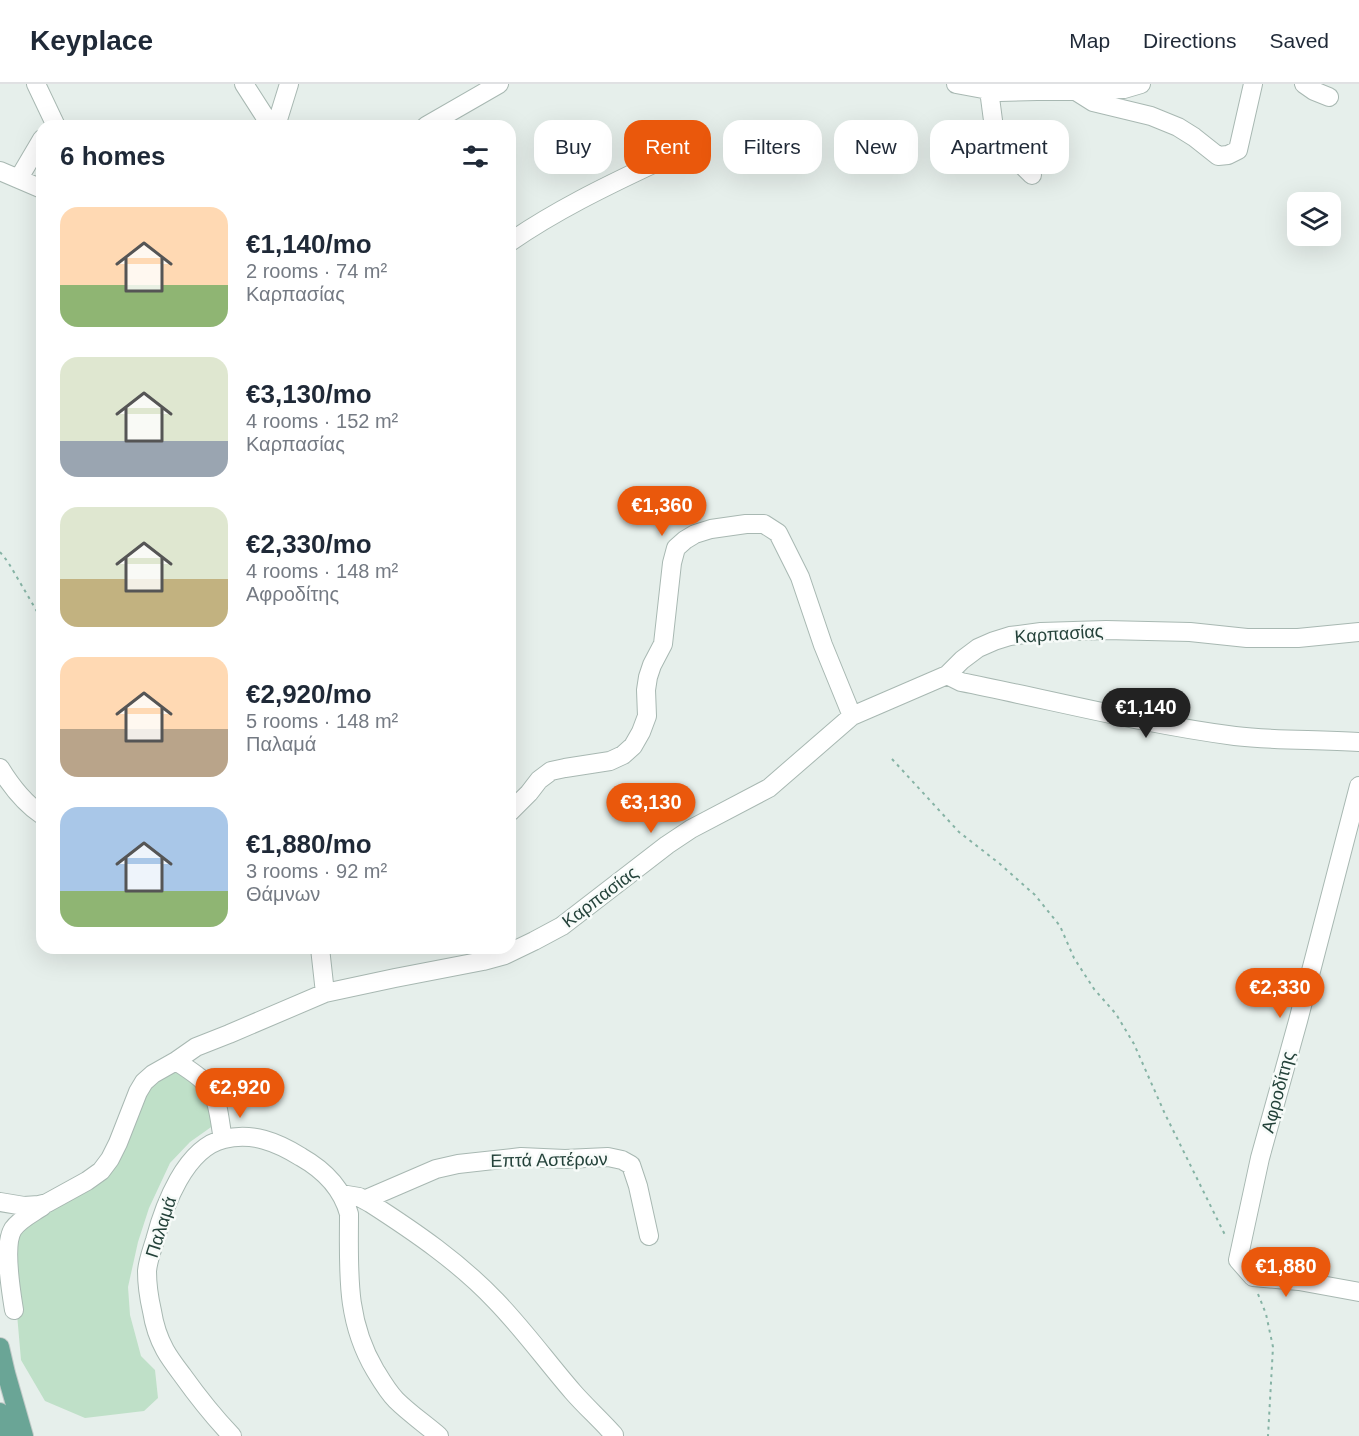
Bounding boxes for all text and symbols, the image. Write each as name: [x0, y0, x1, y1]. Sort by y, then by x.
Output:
text: Keyplace: [30, 25, 153, 56]
text: Map: [1069, 29, 1110, 52]
text: Directions: [1143, 29, 1236, 52]
text: Saved: [1269, 29, 1329, 52]
chip: Buy: [534, 120, 612, 174]
chip: Rent: [624, 120, 711, 174]
chip: Filters: [723, 120, 822, 174]
chip: New: [834, 120, 918, 174]
chip: Apartment: [930, 120, 1069, 174]
icon: filters: [459, 140, 492, 173]
text: 6 homes: [60, 141, 166, 171]
map controls: [1287, 192, 1341, 246]
button: layers: [1287, 192, 1341, 246]
text: €1,140/mo: [246, 229, 372, 259]
icon: home: [108, 231, 180, 303]
text: 2 rooms · 74 m²: [246, 260, 387, 282]
text: Καρπασίας: [246, 283, 345, 305]
text: €3,130/mo: [246, 379, 372, 409]
icon: home: [108, 381, 180, 453]
text: 4 rooms · 152 m²: [246, 410, 398, 432]
text: Καρπασίας: [246, 433, 345, 455]
pin: €1,360: [613, 486, 711, 537]
text: €1,360: [631, 494, 693, 516]
text: €2,330/mo: [246, 529, 372, 559]
icon: home: [108, 531, 180, 603]
text: 4 rooms · 148 m²: [246, 560, 398, 582]
text: Αφροδίτης: [246, 583, 339, 605]
street label: Καρπασίας: [1014, 621, 1104, 647]
text: €2,920/mo: [246, 679, 372, 709]
icon: home: [108, 681, 180, 753]
pin: €1,140: [1097, 688, 1195, 739]
text: €1,140: [1115, 696, 1177, 718]
text: 5 rooms · 148 m²: [246, 710, 398, 732]
text: Παλαμά: [246, 733, 316, 755]
pin: €3,130: [602, 783, 700, 834]
text: €3,130: [620, 791, 682, 813]
text: €1,880/mo: [246, 829, 372, 859]
icon: home: [108, 831, 180, 903]
text: 3 rooms · 92 m²: [246, 860, 387, 882]
street label: Καρπασίας: [558, 862, 642, 932]
text: Θάμνων: [246, 883, 320, 905]
pin: €2,330: [1231, 968, 1329, 1019]
text: €2,330: [1249, 976, 1311, 998]
street label: Αφροδίτης: [1258, 1049, 1299, 1135]
pin: €2,920: [191, 1068, 289, 1119]
text: €2,920: [209, 1076, 271, 1098]
street label: Επτά Αστέρων: [490, 1149, 608, 1171]
street label: Παλαμά: [142, 1194, 180, 1260]
pin: €1,880: [1237, 1247, 1335, 1298]
text: €1,880: [1255, 1255, 1317, 1277]

